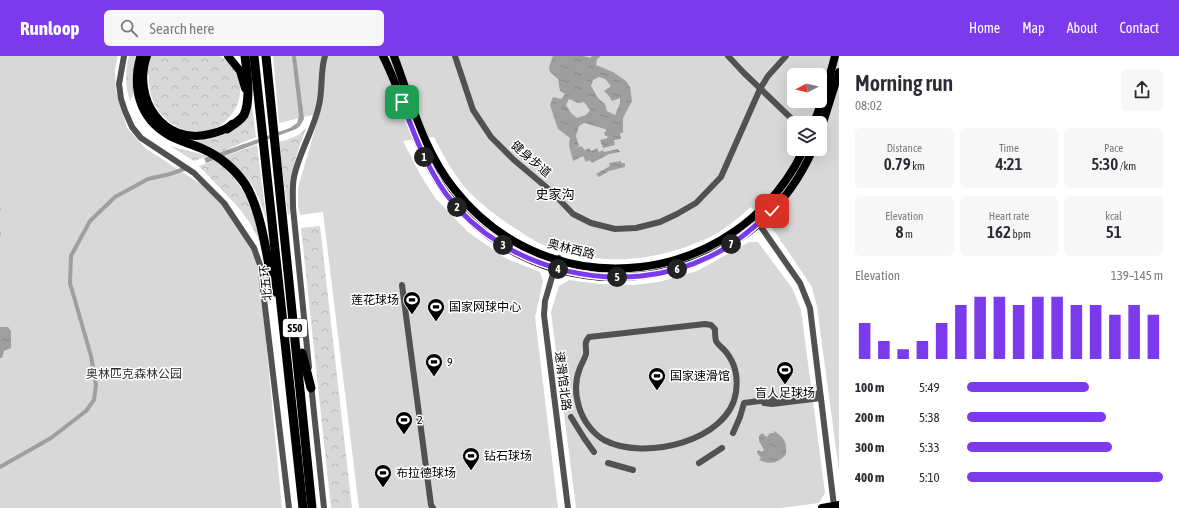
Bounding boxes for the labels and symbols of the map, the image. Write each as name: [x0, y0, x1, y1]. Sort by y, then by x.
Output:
north arrow: [787, 68, 827, 108]
pin: [385, 85, 419, 119]
street label: 健身步道: [508, 138, 554, 180]
pin: 1: [414, 147, 434, 167]
district label: 史家沟: [535, 187, 575, 202]
pin: [755, 194, 789, 228]
pin: 2: [447, 197, 467, 217]
pin: 7: [721, 234, 741, 254]
pin: 3: [493, 235, 513, 255]
street label: 奥林西路: [546, 236, 596, 262]
pin: 4: [548, 259, 568, 279]
pin: 6: [667, 259, 687, 279]
street label: 北五环: [257, 264, 275, 302]
pin: 5: [607, 267, 627, 287]
sports icon: 莲花球场: [402, 290, 422, 315]
place label: 莲花球场: [351, 293, 399, 307]
sports icon: 国家网球中心: [426, 297, 446, 322]
place label: 国家网球中心: [449, 300, 521, 314]
road number: S50: [283, 319, 307, 337]
street label: 速滑馆北路: [552, 350, 574, 412]
sports icon: 9: [424, 352, 444, 377]
place label: 9: [447, 355, 453, 369]
sports icon: 盲人足球场: [775, 360, 795, 385]
sports icon: 国家速滑馆: [647, 366, 667, 391]
park label: 奥林匹克森林公园: [86, 367, 182, 381]
place label: 国家速滑馆: [670, 369, 730, 383]
place label: 盲人足球场: [755, 386, 815, 400]
sports icon: 2: [394, 410, 414, 435]
place label: 2: [417, 413, 423, 427]
sports icon: 钻石球场: [461, 446, 481, 471]
place label: 钻石球场: [484, 449, 532, 463]
sports icon: 布拉德球场: [373, 463, 393, 488]
place label: 布拉德球场: [396, 466, 456, 480]

